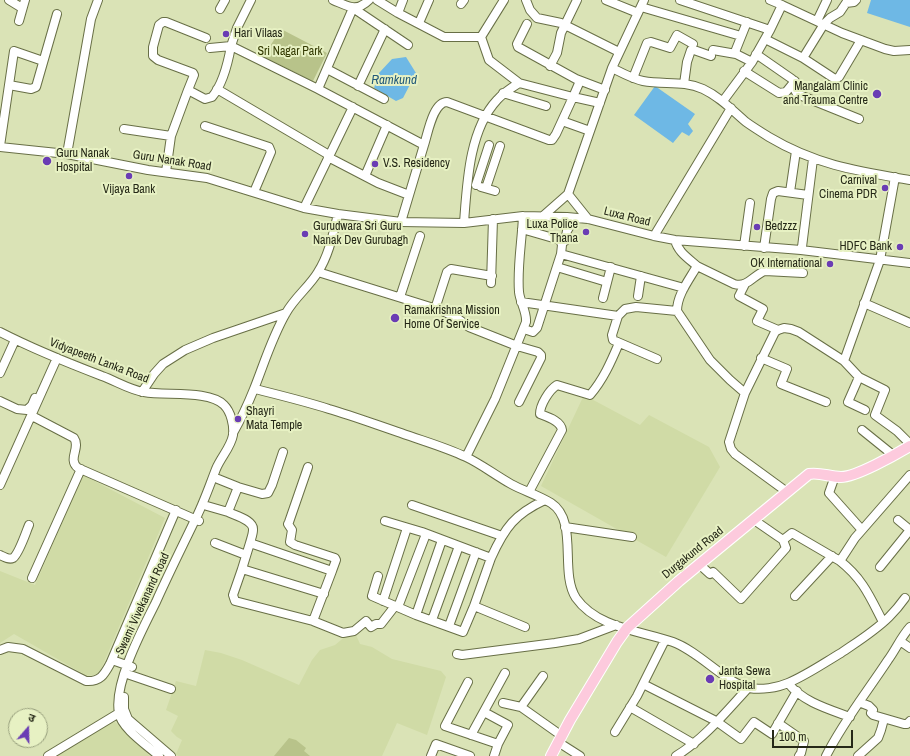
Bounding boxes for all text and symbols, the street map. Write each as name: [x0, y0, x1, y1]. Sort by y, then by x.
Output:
place label: Hari Vilaas: [234, 27, 283, 41]
marker: Hari Vilaas: [221, 29, 231, 39]
park label: Sri Nagar Park: [257, 45, 323, 59]
water label: Ramkund: [371, 73, 417, 89]
place label: Mangalam Clinic and Trauma Centre: [783, 80, 868, 108]
marker: Mangalam Clinic and Trauma Centre: [871, 88, 883, 100]
place label: Guru Nanak Hospital: [56, 147, 109, 175]
street label: Guru Nanak Road: [132, 148, 212, 174]
marker: Guru Nanak Hospital: [41, 155, 53, 167]
place label: V.S. Residency: [383, 157, 450, 171]
marker: V.S. Residency: [370, 159, 380, 169]
marker: Vijaya Bank: [124, 171, 134, 181]
place label: Carnival Cinema PDR: [819, 174, 877, 202]
place label: Vijaya Bank: [103, 183, 155, 197]
marker: Carnival Cinema PDR: [880, 183, 890, 193]
street label: Luxa Road: [602, 204, 652, 230]
place label: Luxa Police Thana: [527, 218, 578, 246]
place label: Gurudwara Sri Guru Nanak Dev Gurubagh: [313, 220, 408, 248]
place label: Bedzzz: [765, 220, 797, 234]
marker: Bedzzz: [752, 222, 762, 232]
marker: Luxa Police Thana: [581, 227, 591, 237]
marker: Gurudwara Sri Guru Nanak Dev Gurubagh: [300, 229, 310, 239]
place label: HDFC Bank: [840, 240, 892, 254]
marker: HDFC Bank: [895, 242, 905, 252]
place label: OK International: [750, 257, 822, 271]
marker: OK International: [825, 259, 835, 269]
place label: Ramakrishna Mission Home Of Service: [404, 304, 500, 332]
marker: Ramakrishna Mission Home Of Service: [389, 312, 401, 324]
street label: Vidyapeeth Lanka Road: [47, 335, 151, 387]
place label: Shayri Mata Temple: [246, 405, 302, 433]
marker: Shayri Mata Temple: [233, 414, 243, 424]
street label: Durgakund Road: [660, 524, 726, 582]
street label: Swami Vivekanand Road: [113, 551, 173, 657]
place label: Janta Sewa Hospital: [719, 665, 770, 693]
marker: Janta Sewa Hospital: [704, 673, 716, 685]
north arrow: [8, 708, 48, 748]
text: उ: [26, 710, 37, 725]
scale bar: [774, 722, 855, 748]
text: 100 m: [779, 729, 806, 745]

